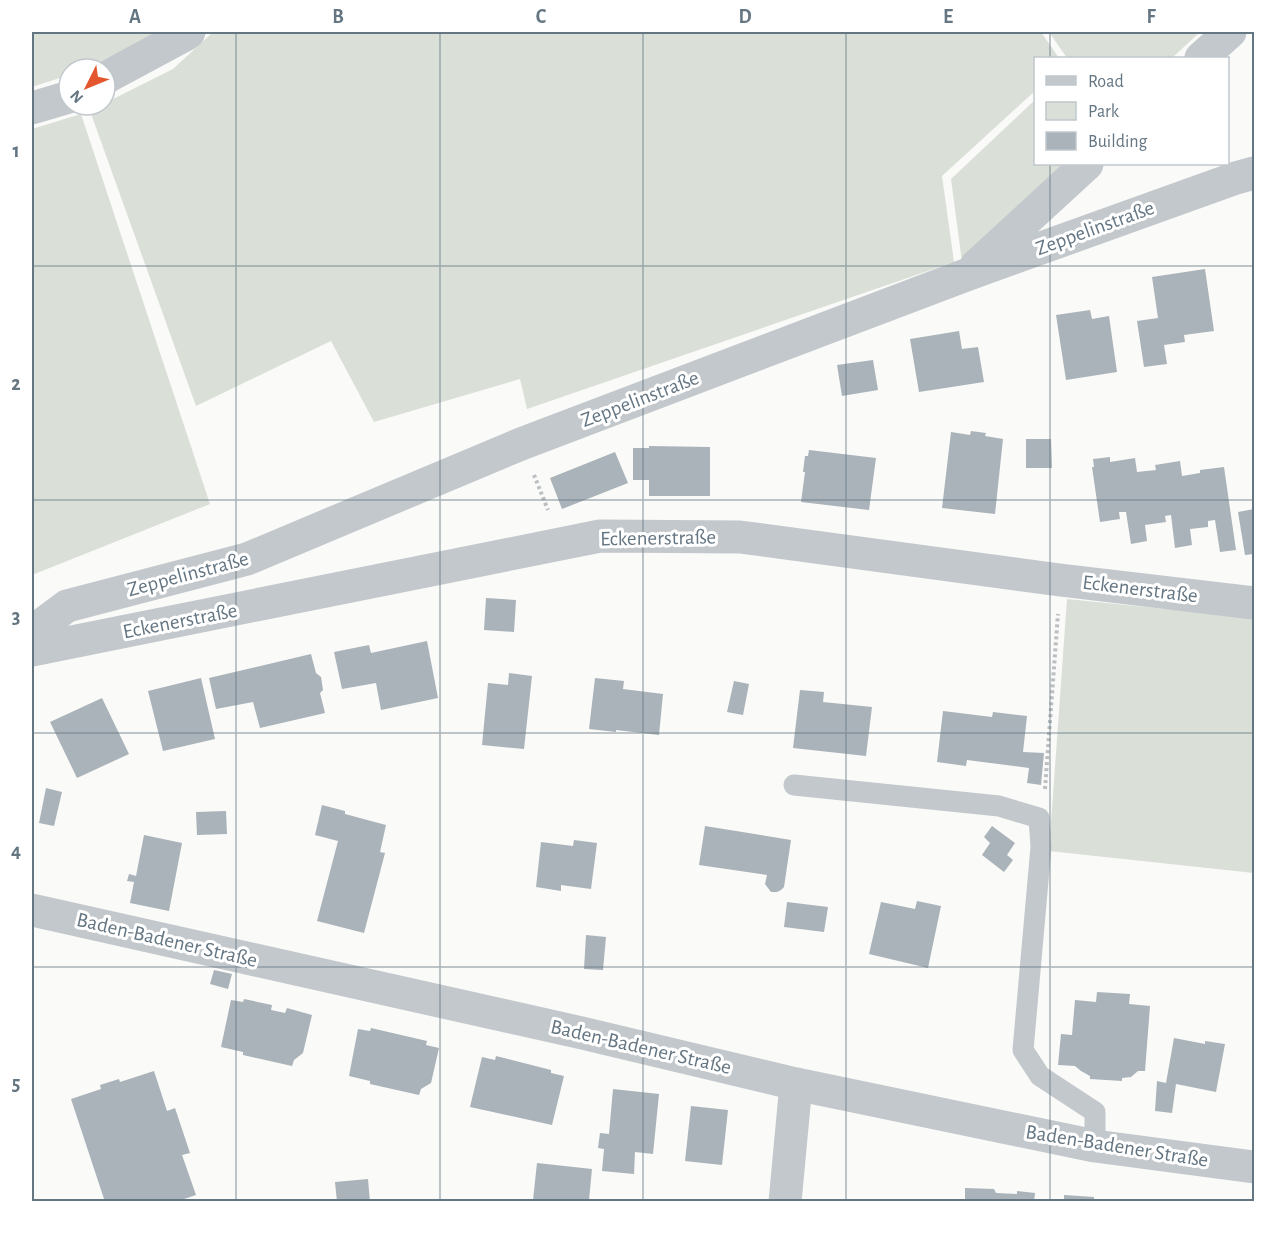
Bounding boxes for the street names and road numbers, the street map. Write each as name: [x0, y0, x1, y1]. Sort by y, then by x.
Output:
street label: Zeppelinstraße: [1033, 197, 1157, 259]
street label: Zeppelinstraße: [578, 367, 702, 431]
street label: Eckenerstraße: [600, 526, 716, 550]
street label: Zeppelinstraße: [125, 548, 251, 600]
street label: Eckenerstraße: [1081, 572, 1199, 606]
street label: Eckenerstraße: [121, 600, 239, 642]
street label: Baden-Badener Straße: [75, 909, 259, 971]
street label: Baden-Badener Straße: [549, 1016, 733, 1078]
street label: Baden-Badener Straße: [1024, 1121, 1210, 1171]

